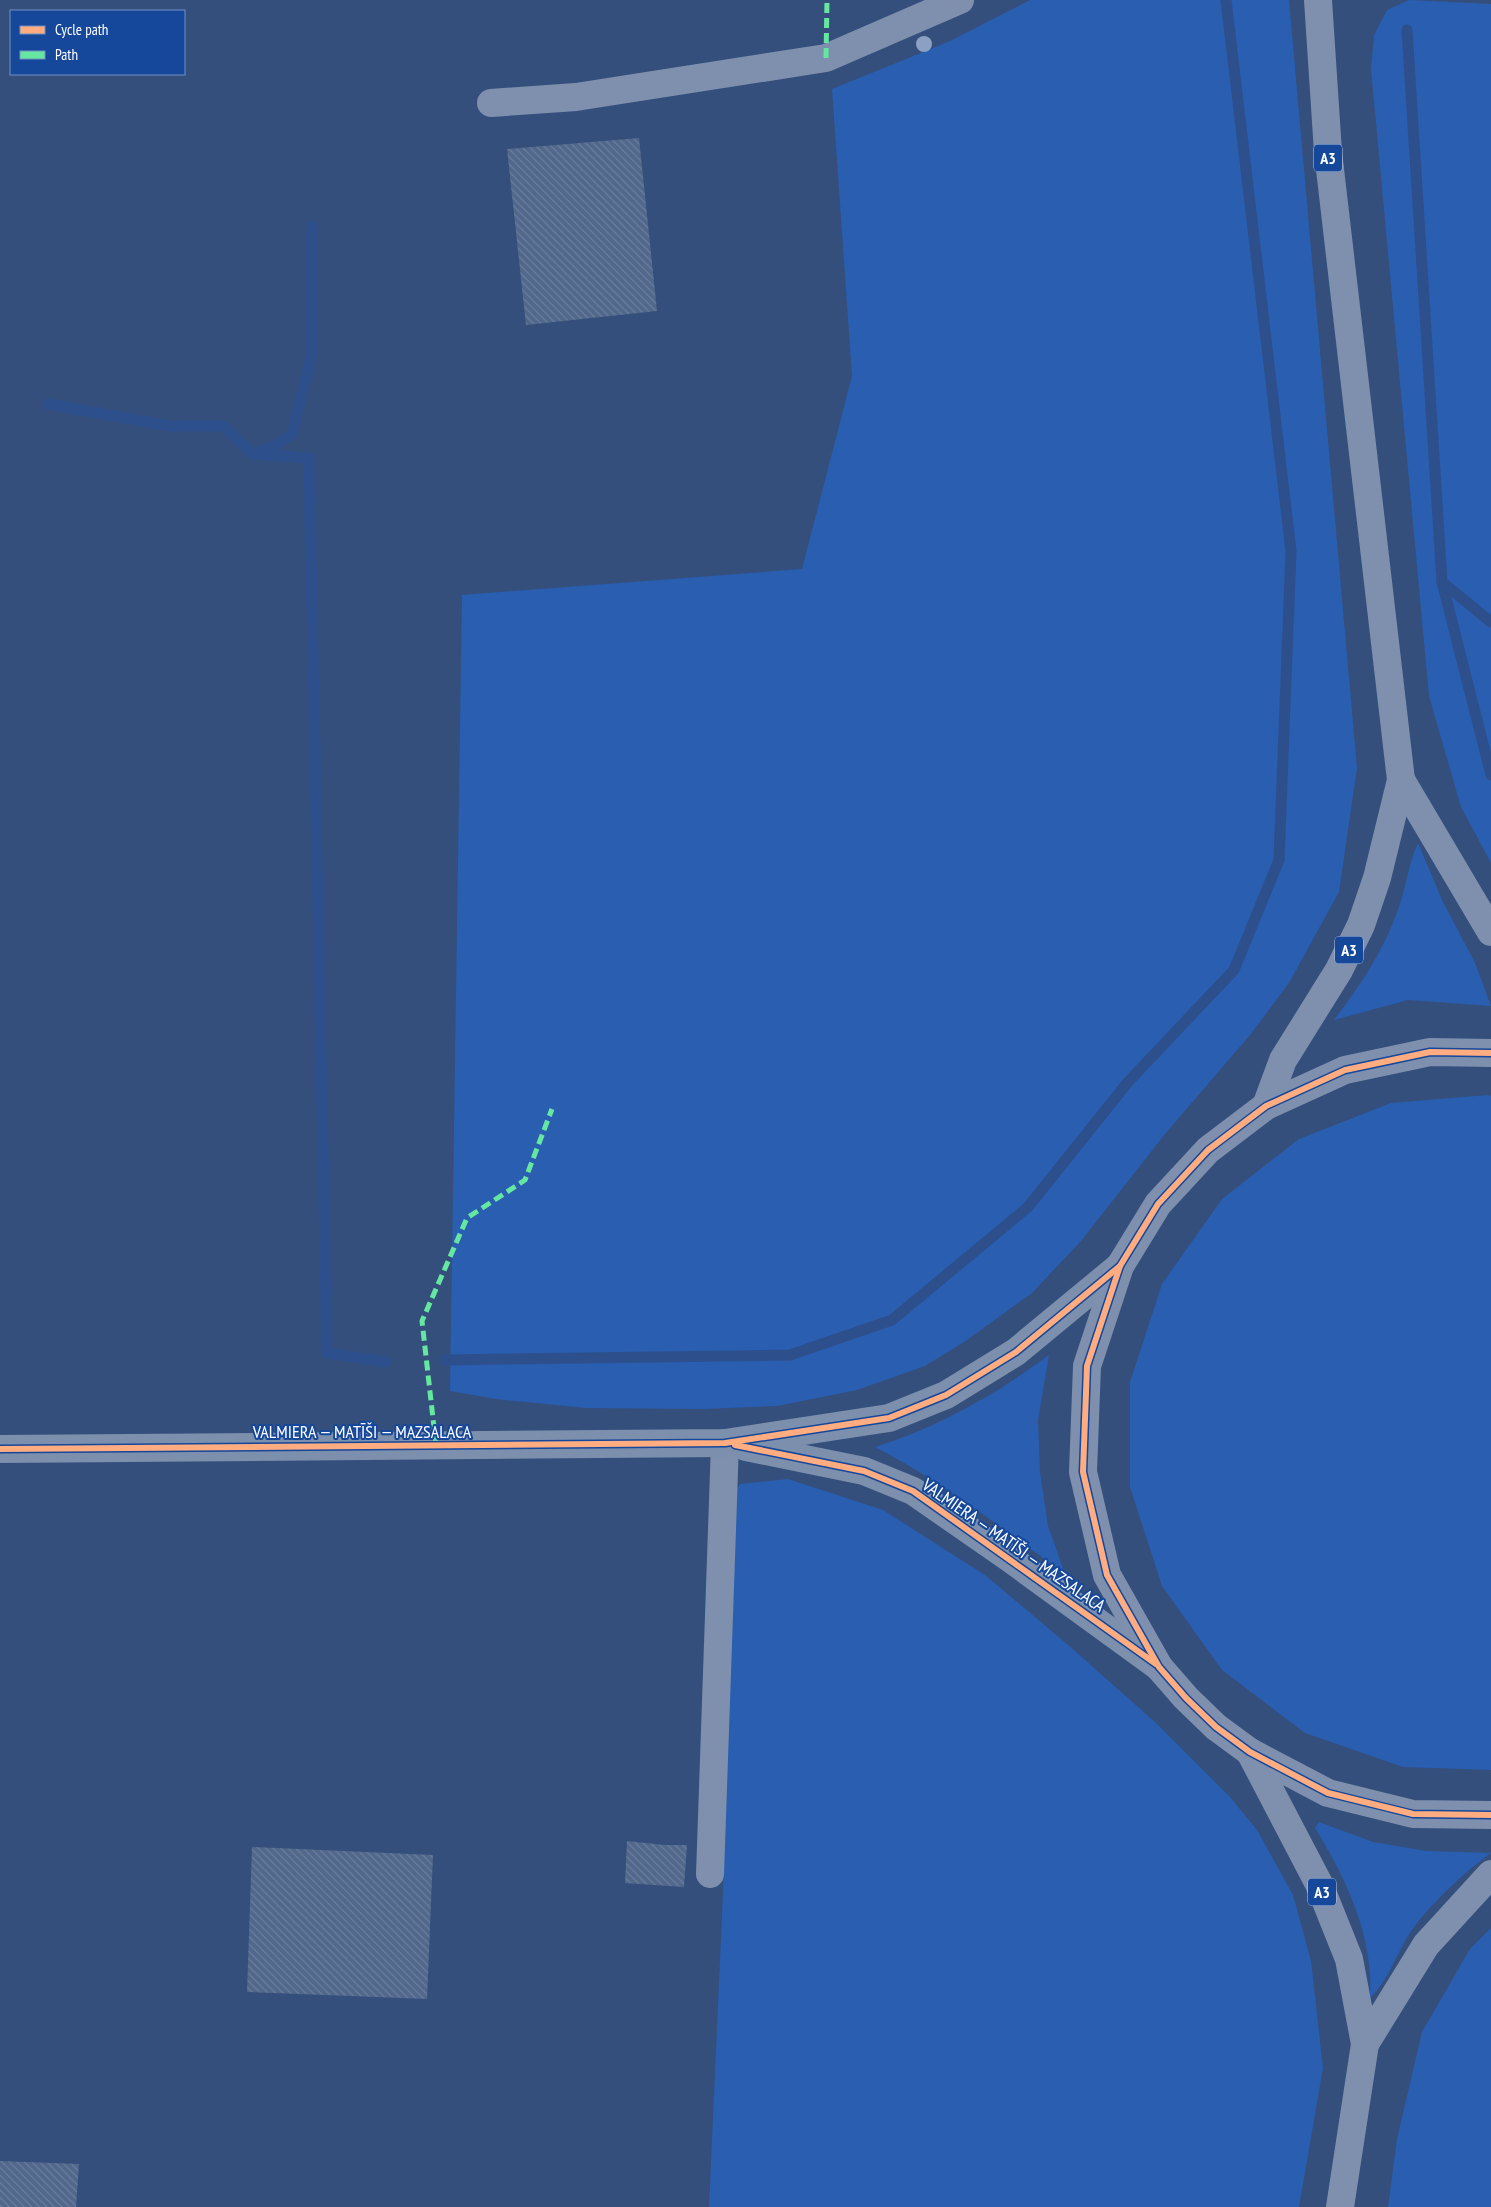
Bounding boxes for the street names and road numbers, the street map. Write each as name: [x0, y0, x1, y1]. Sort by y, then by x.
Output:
road number: A3: [1314, 144, 1342, 172]
road number: A3: [1335, 936, 1363, 964]
street label: VALMIERA — MATĪŠI — MAZSALACA: [252, 1420, 472, 1443]
street label: VALMIERA — MATĪŠI — MAZSALACA: [917, 1472, 1110, 1617]
road number: A3: [1308, 1878, 1336, 1905]

